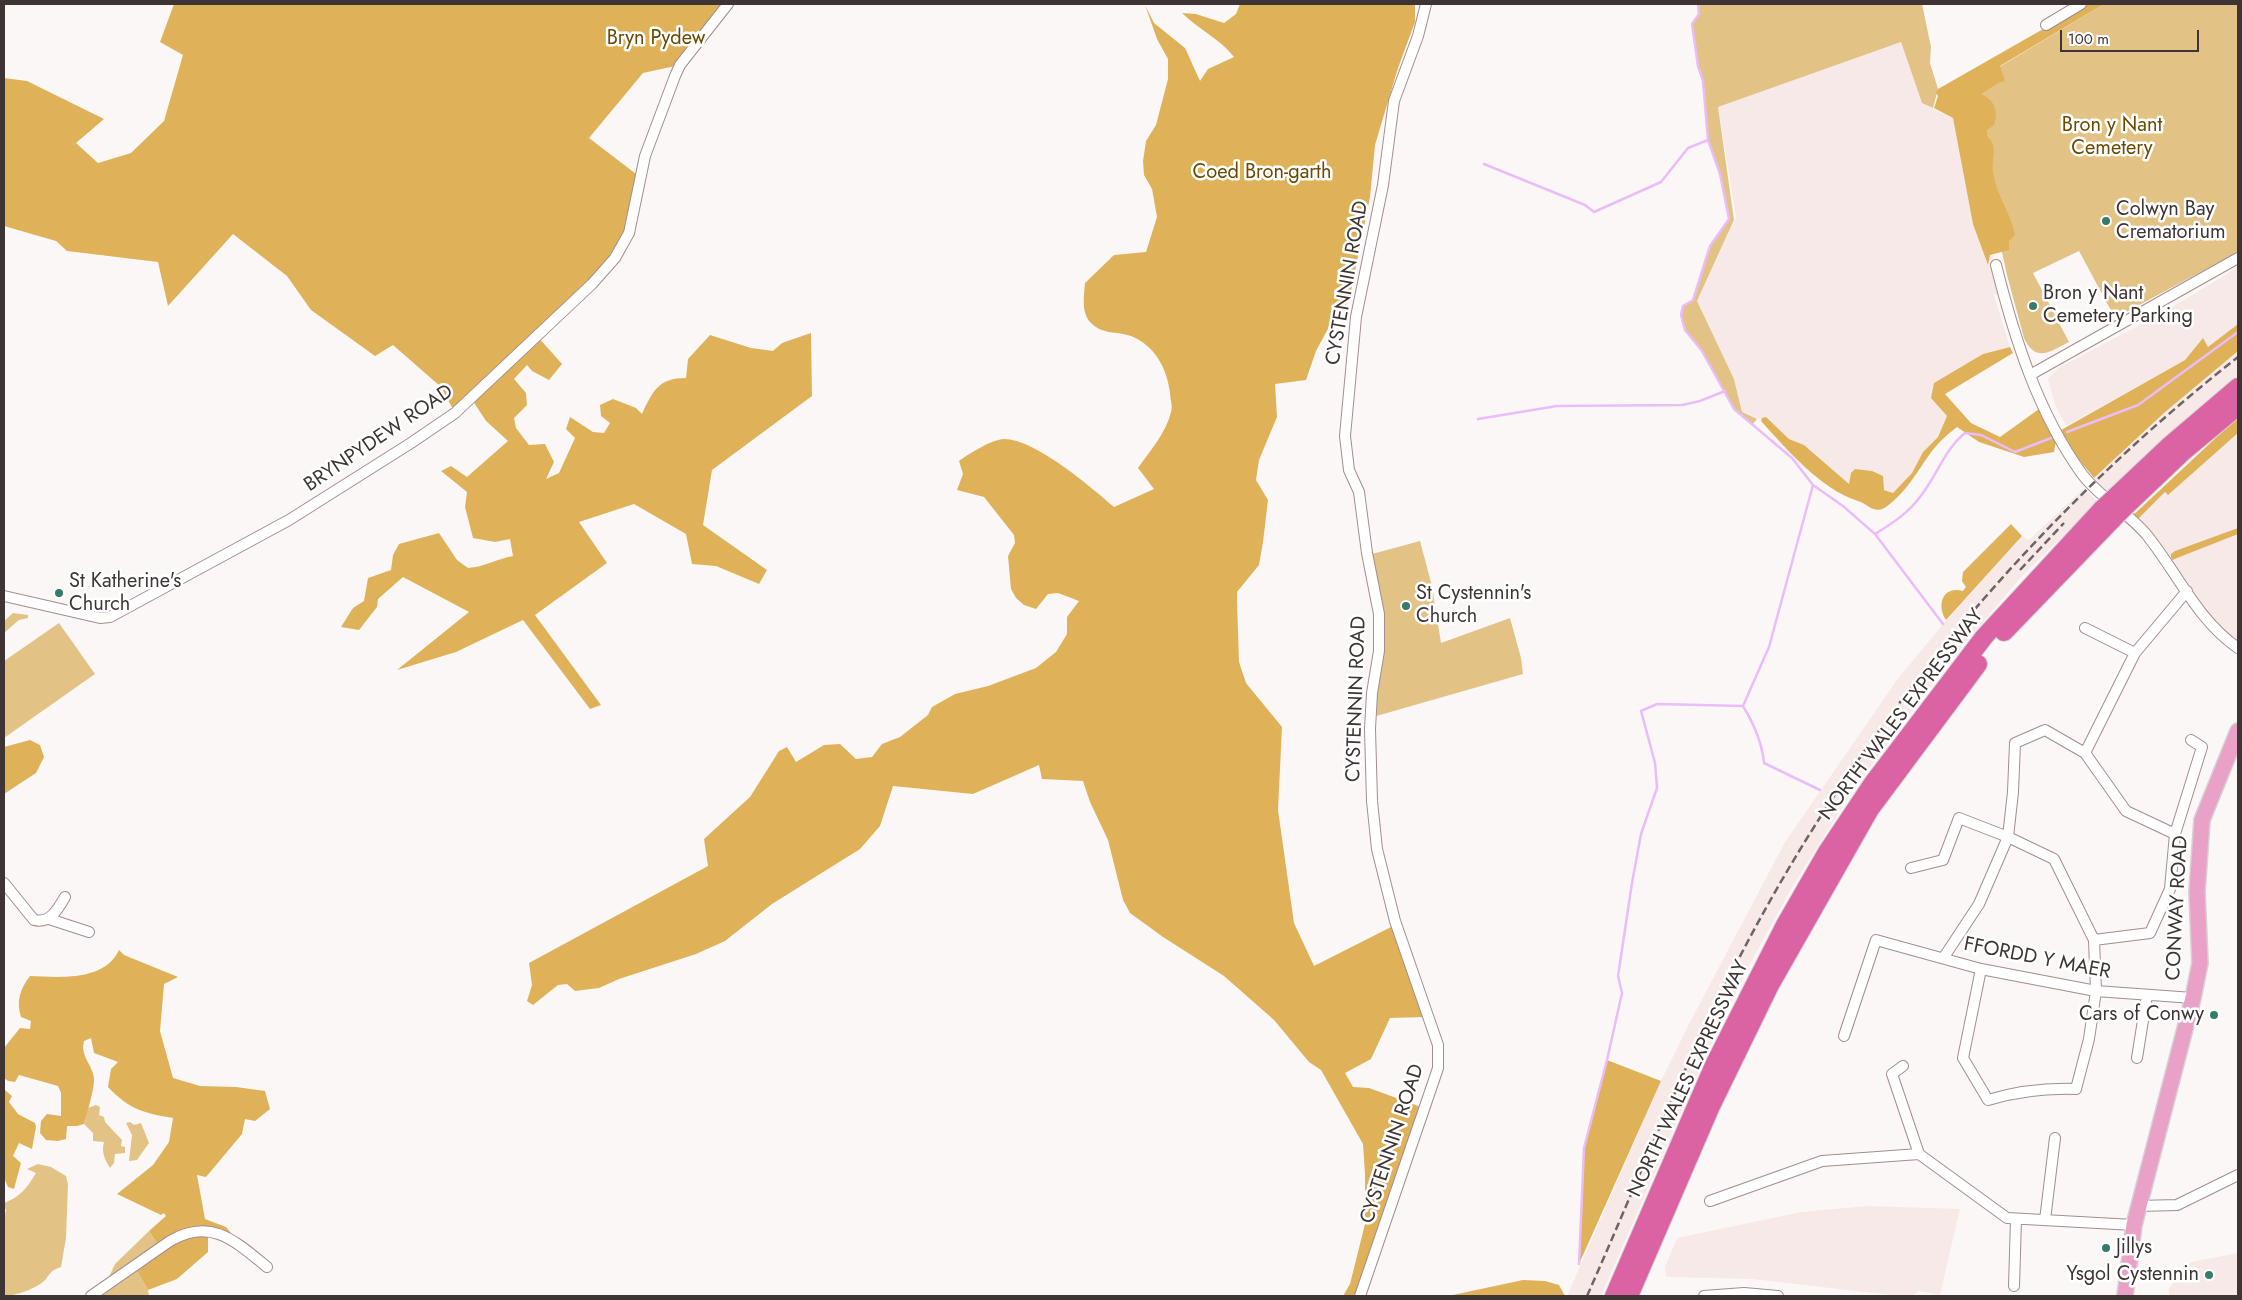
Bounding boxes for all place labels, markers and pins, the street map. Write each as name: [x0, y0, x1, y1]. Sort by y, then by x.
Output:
place label: Colwyn Bay Crematorium: [2116, 198, 2226, 245]
marker: Colwyn Bay Crematorium: [2100, 215, 2112, 227]
place label: Bron y Nant Cemetery Parking: [2043, 282, 2193, 329]
marker: Bron y Nant Cemetery Parking: [2027, 300, 2039, 312]
place label: St Katherine's Church: [69, 570, 181, 617]
place label: St Cystennin's Church: [1416, 582, 1531, 629]
marker: St Katherine's Church: [53, 587, 65, 599]
marker: St Cystennin's Church: [1400, 600, 1412, 612]
place label: Cars of Conwy: [2079, 1003, 2204, 1027]
marker: Cars of Conwy: [2208, 1009, 2220, 1021]
place label: Jillys: [2116, 1236, 2152, 1260]
marker: Jillys: [2100, 1242, 2112, 1254]
place label: Ysgol Cystennin: [2066, 1263, 2199, 1287]
marker: Ysgol Cystennin: [2203, 1269, 2215, 1281]

